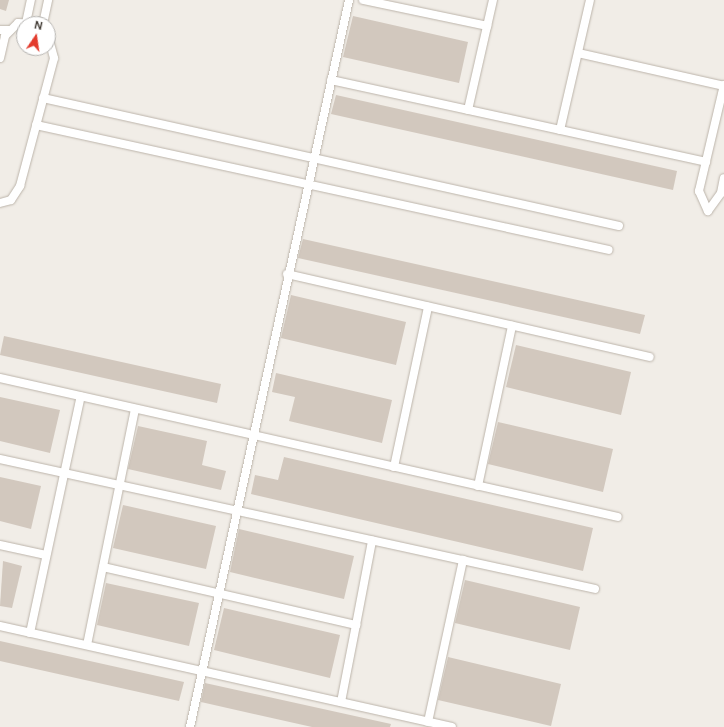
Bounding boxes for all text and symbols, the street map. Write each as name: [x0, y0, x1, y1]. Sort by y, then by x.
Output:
north arrow: [16, 16, 56, 56]
text: N: [33, 18, 44, 33]

